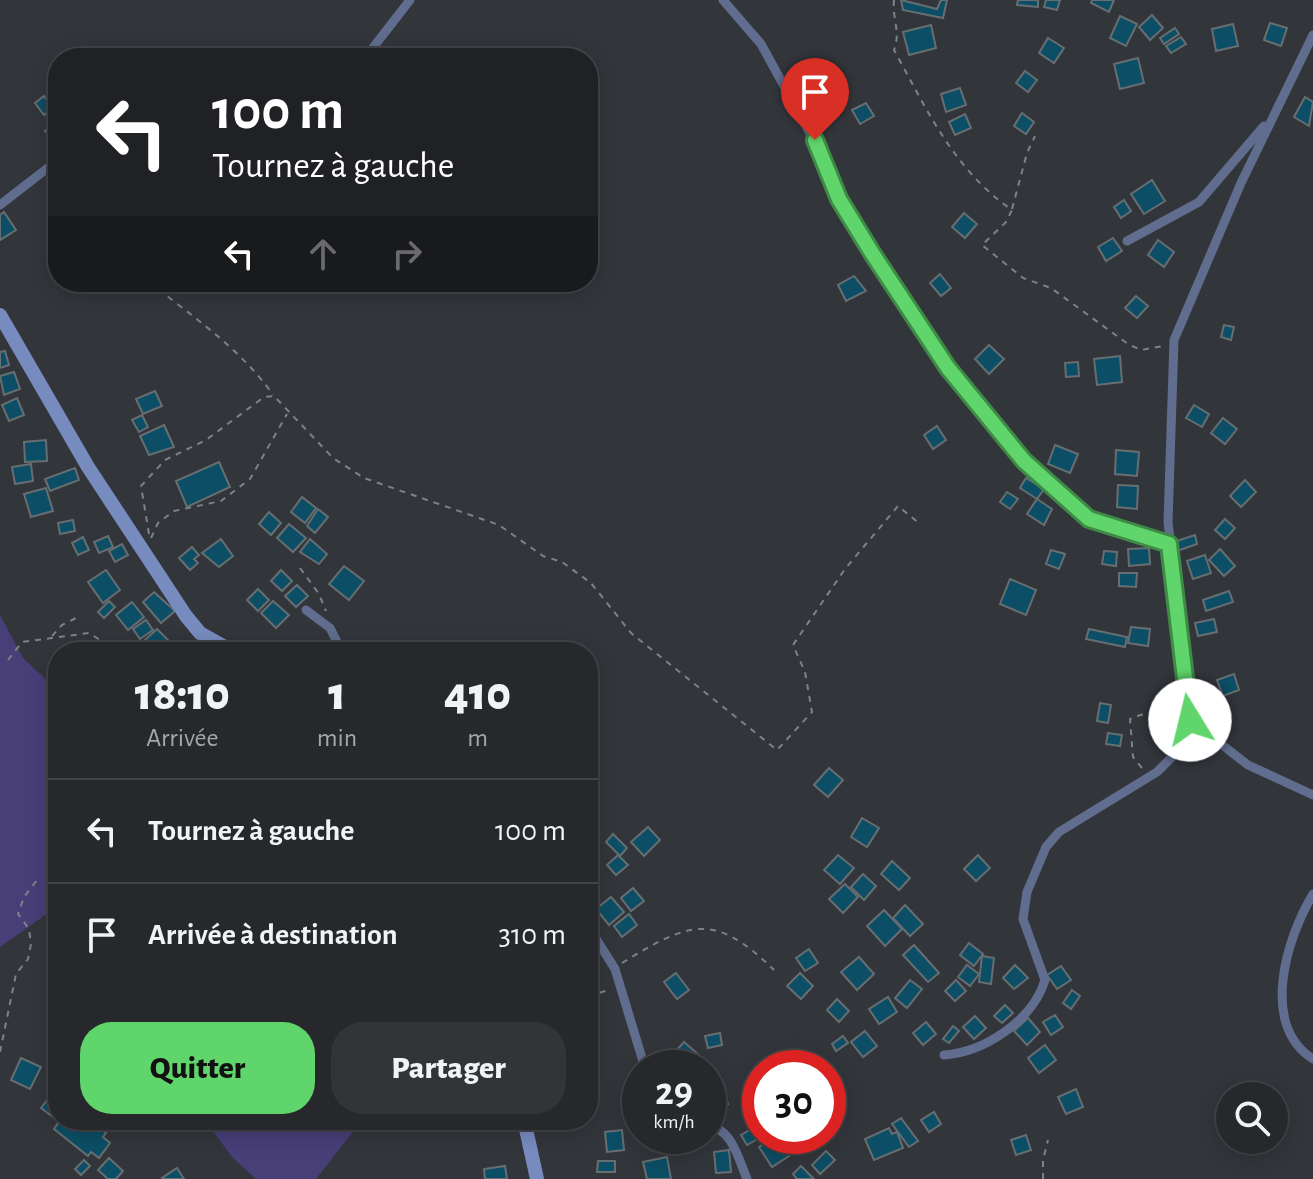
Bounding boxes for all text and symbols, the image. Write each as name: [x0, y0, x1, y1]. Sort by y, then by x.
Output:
pin: [781, 58, 849, 140]
icon: arrive: [793, 70, 837, 114]
icon: left: [80, 80, 184, 184]
text: 100 m: [212, 83, 344, 139]
text: Tournez à gauche: [212, 148, 454, 184]
icon: left: [217, 232, 261, 276]
icon: ahead: [301, 232, 345, 276]
icon: right: [385, 232, 429, 276]
text: 18:10: [135, 671, 230, 719]
text: 1: [328, 671, 346, 719]
text: 410: [444, 671, 511, 719]
position arrow: [1148, 678, 1232, 762]
text: Arrivée: [146, 725, 219, 751]
text: min: [317, 725, 357, 751]
text: m: [467, 725, 488, 751]
icon: left: [80, 809, 124, 853]
text: Tournez à gauche: [148, 816, 355, 846]
text: 100 m: [495, 816, 566, 846]
icon: arrive: [80, 913, 124, 957]
text: Arrivée à destination: [148, 920, 398, 950]
text: 310 m: [499, 920, 566, 950]
button: Quitter: [80, 1022, 315, 1114]
button: Partager: [331, 1022, 566, 1114]
speed limit sign: 30: [742, 1050, 846, 1154]
text: 29: [655, 1072, 693, 1112]
map controls: [1216, 1082, 1288, 1154]
button: search: [1216, 1082, 1288, 1154]
text: km/h: [653, 1112, 695, 1132]

